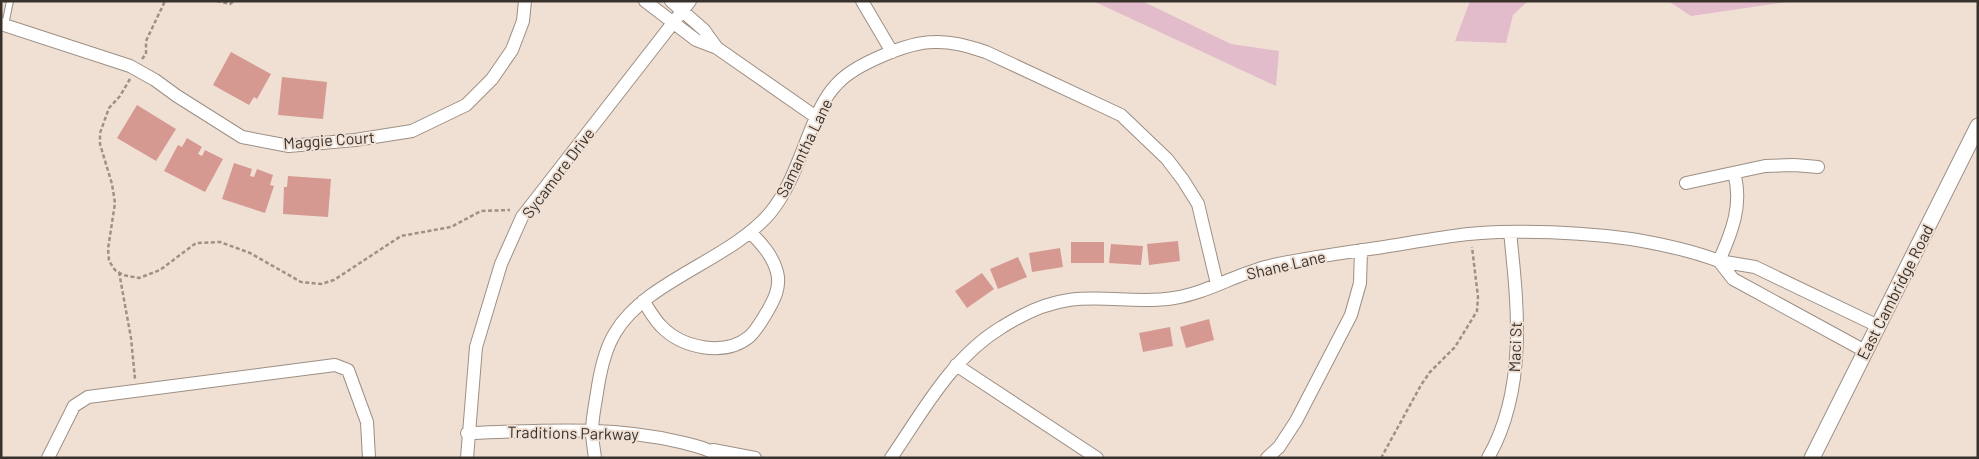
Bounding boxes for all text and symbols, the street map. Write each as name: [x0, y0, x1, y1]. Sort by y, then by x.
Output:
street label: Samantha Lane: [771, 95, 836, 200]
street label: Sycamore Drive: [518, 124, 598, 222]
street label: Maggie Court: [283, 127, 375, 152]
street label: East Cambridge Road: [1852, 221, 1937, 362]
street label: Shane Lane: [1244, 246, 1327, 283]
street label: Maci St: [1504, 321, 1525, 372]
street label: Traditions Parkway: [507, 422, 640, 443]

